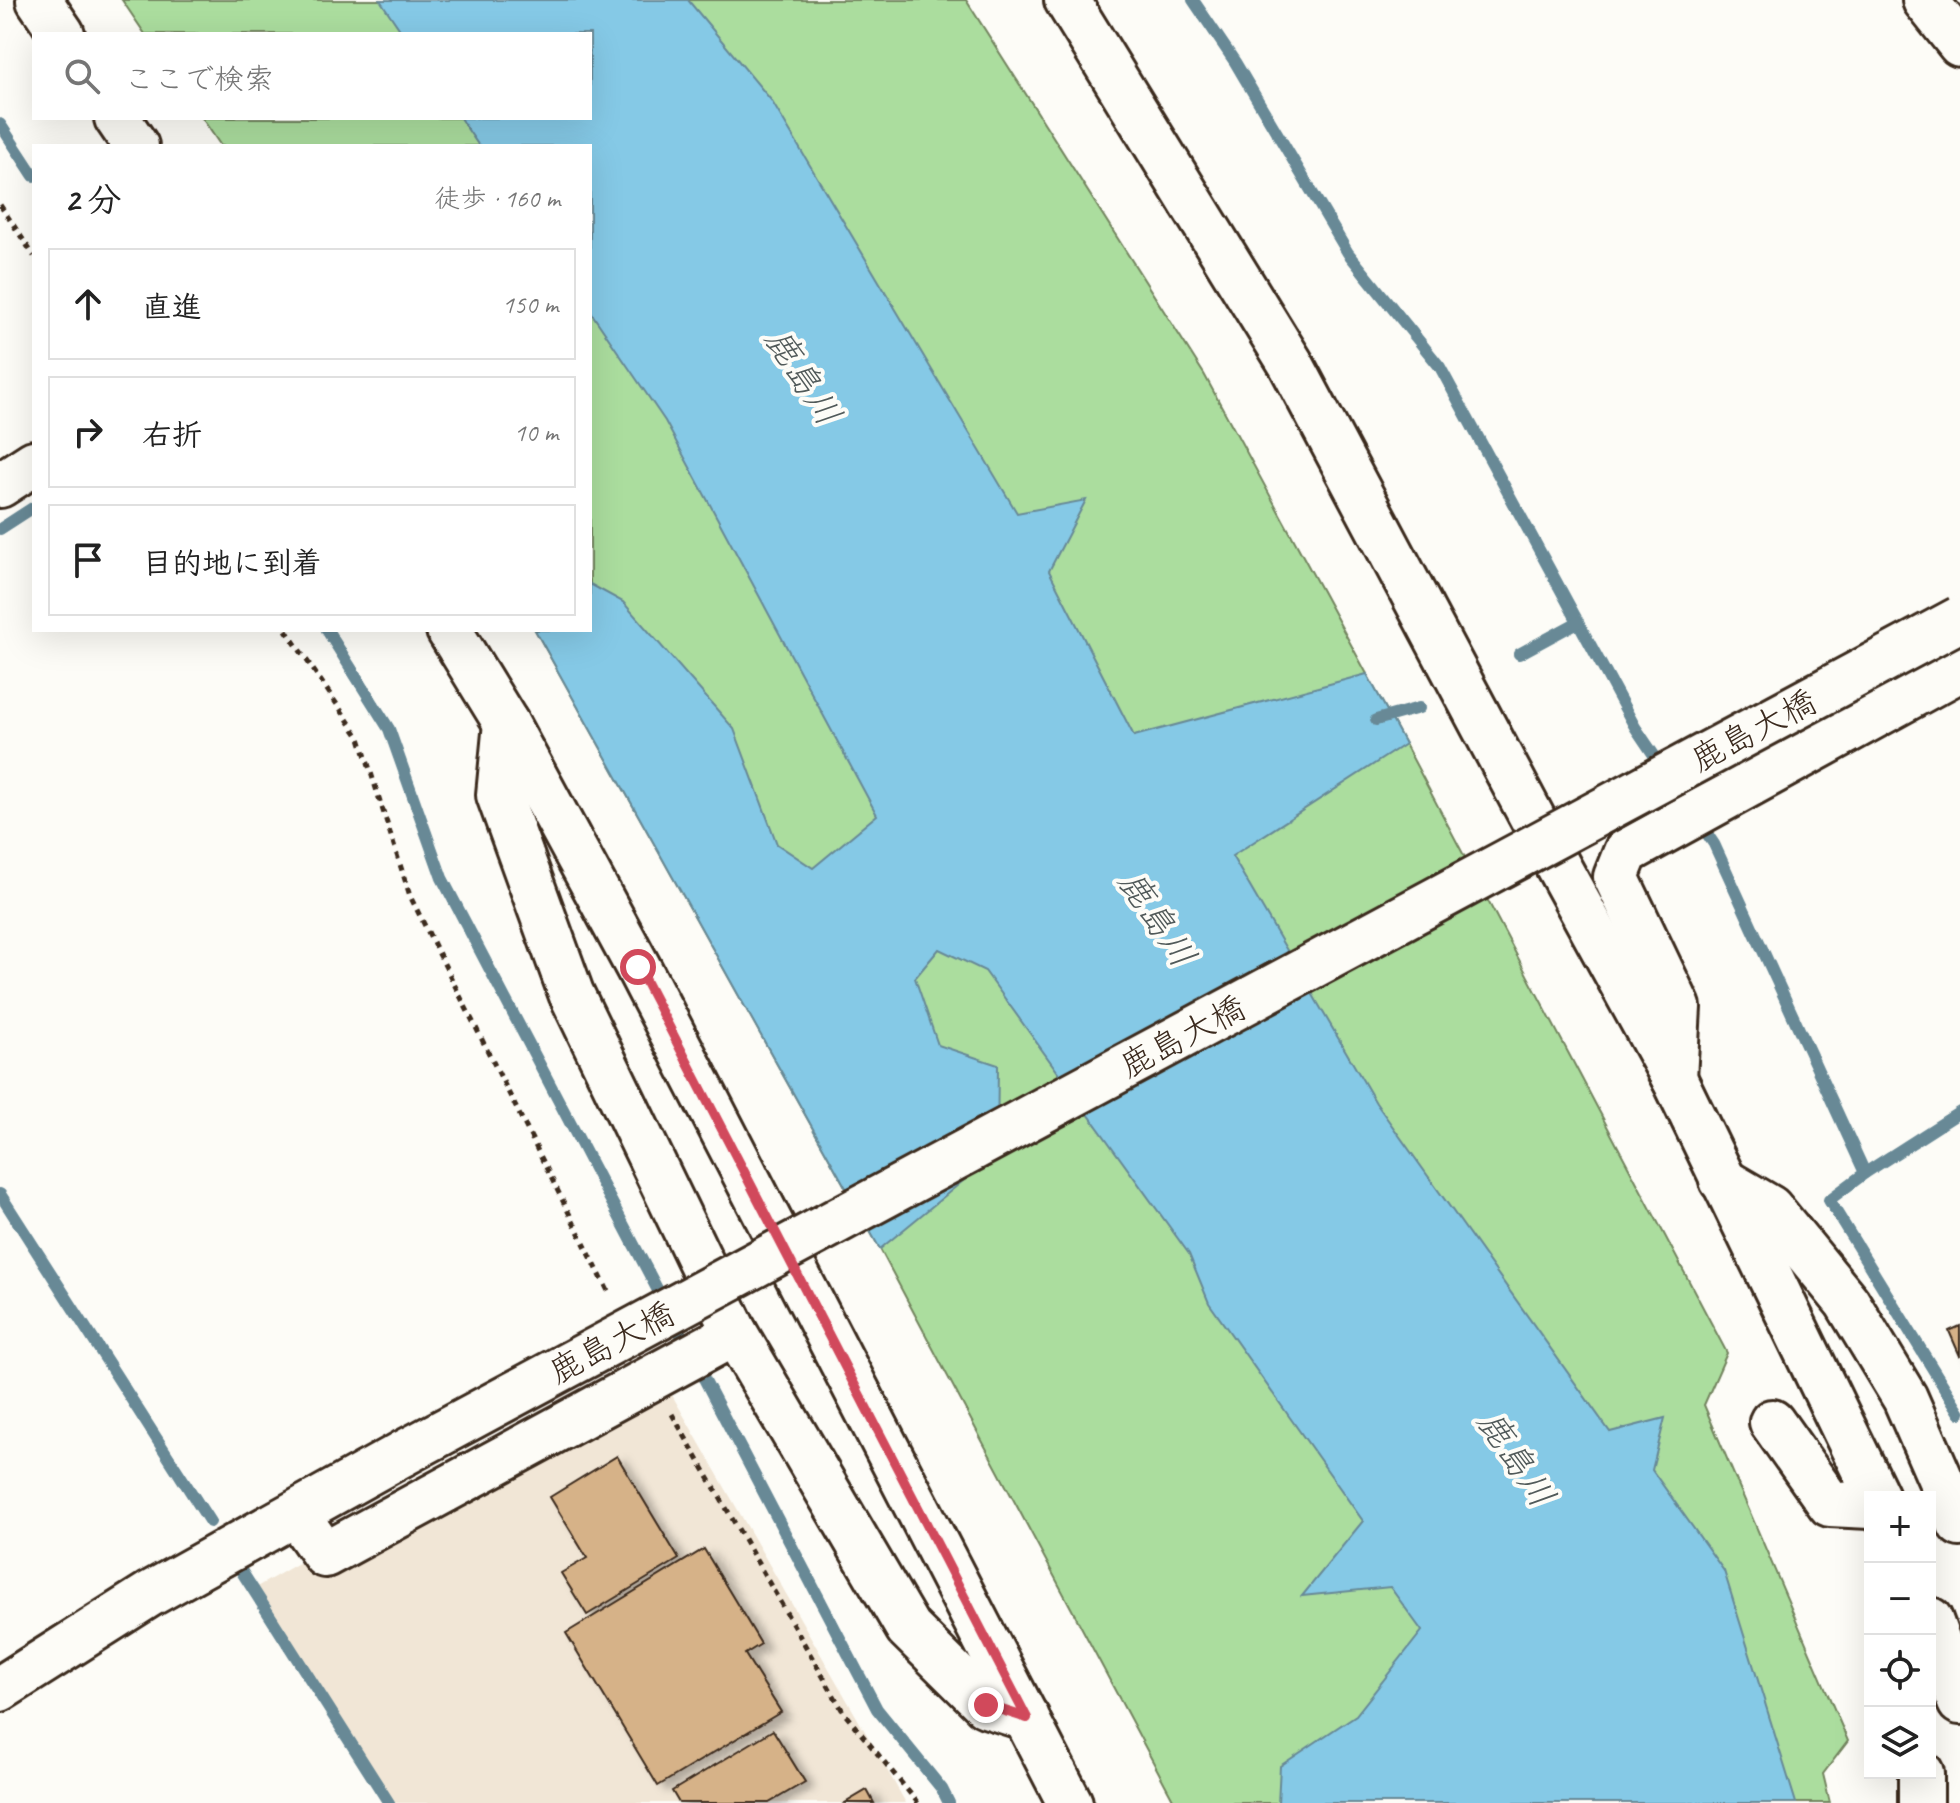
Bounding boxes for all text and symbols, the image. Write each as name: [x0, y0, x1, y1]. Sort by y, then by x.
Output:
search box: [32, 32, 592, 120]
icon: search: [60, 54, 104, 98]
text: ここで検索: [124, 60, 274, 98]
text: 2 分: [64, 178, 122, 221]
text: 徒歩 · 160 m: [435, 182, 560, 215]
icon: ahead: [66, 282, 110, 326]
text: 直進: [142, 288, 202, 326]
text: 150 m: [502, 288, 558, 321]
water label: 鹿島川: [754, 319, 852, 434]
icon: right: [66, 410, 110, 454]
text: 右折: [142, 416, 202, 454]
text: 10 m: [514, 416, 558, 449]
icon: arrive: [66, 538, 110, 582]
text: 目的地に到着: [142, 544, 322, 582]
street label: 鹿島大橋: [1683, 680, 1823, 781]
water label: 鹿島川: [1108, 861, 1206, 976]
route start: [620, 949, 656, 985]
street label: 鹿島大橋: [1112, 986, 1252, 1087]
street label: 鹿島大橋: [541, 1292, 681, 1393]
water label: 鹿島川: [1467, 1401, 1565, 1516]
map controls: [1864, 1491, 1936, 1779]
button: +: [1864, 1491, 1936, 1563]
button: −: [1864, 1563, 1936, 1635]
button: locate: [1864, 1635, 1936, 1707]
route end: [968, 1687, 1004, 1723]
button: layers: [1864, 1707, 1936, 1779]

